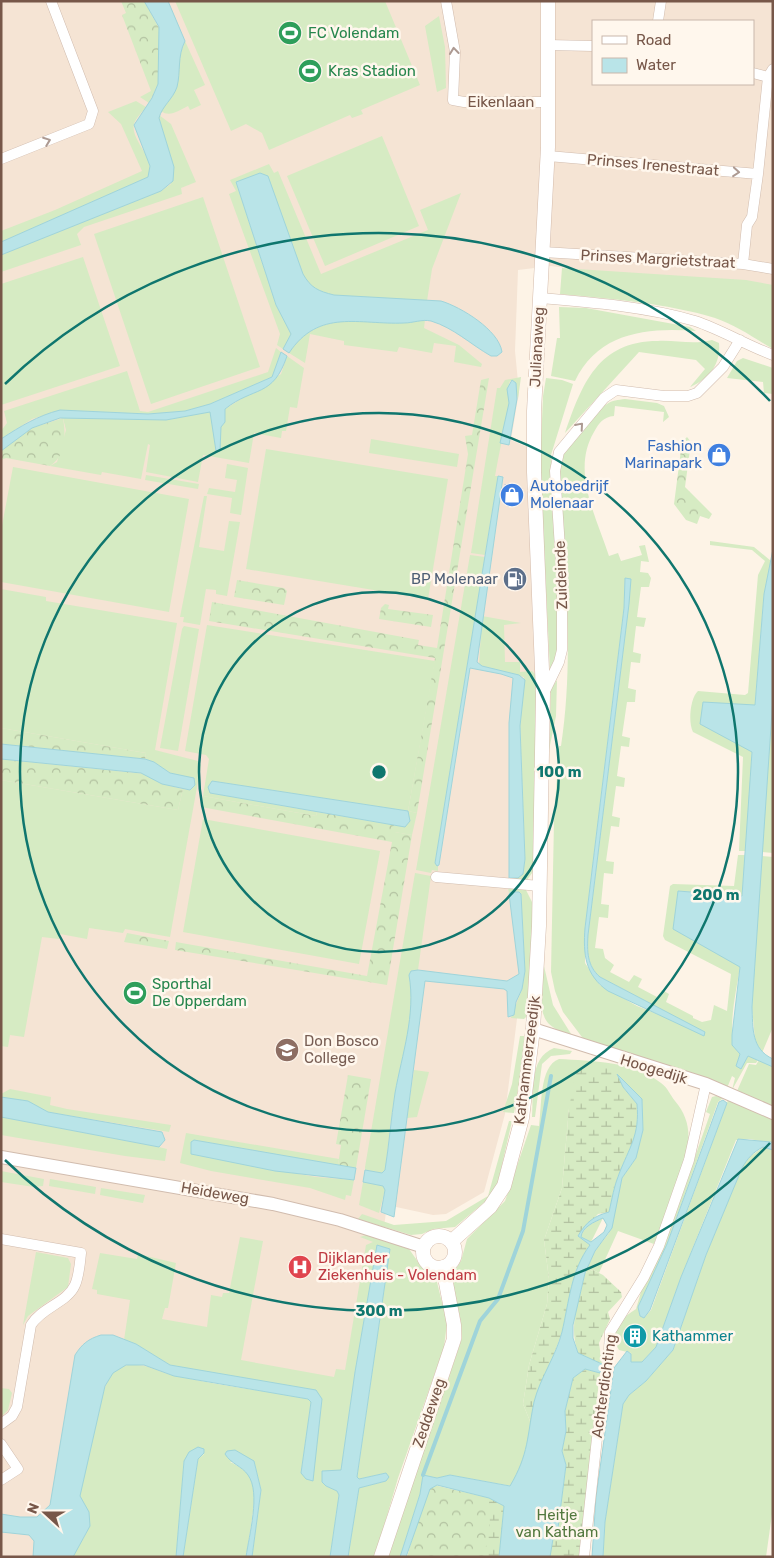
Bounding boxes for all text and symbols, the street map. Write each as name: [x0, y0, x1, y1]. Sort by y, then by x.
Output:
sports icon: FC Volendam: [277, 20, 303, 46]
legend: [592, 20, 754, 85]
place label: FC Volendam: [308, 24, 399, 42]
text: Road: [636, 31, 672, 49]
one-way arrow: [449, 47, 460, 55]
text: Water: [636, 56, 676, 74]
sports icon: Kras Stadion: [297, 58, 323, 84]
place label: Kras Stadion: [328, 62, 416, 80]
street label: Eikenlaan: [468, 93, 534, 111]
one-way arrow: [42, 136, 50, 146]
street label: Prinses Irenestraat: [586, 150, 720, 180]
one-way arrow: [732, 166, 740, 177]
street label: Prinses Margrietstraat: [580, 246, 736, 272]
street label: Julianaweg: [526, 306, 548, 388]
one-way arrow: [574, 423, 583, 432]
place label: Fashion Marinapark: [624, 437, 702, 472]
shop icon: Fashion Marinapark: [706, 442, 732, 468]
place label: Autobedrijf Molenaar: [530, 477, 609, 512]
shop icon: Autobedrijf Molenaar: [499, 482, 525, 508]
street label: Zuideinde: [551, 540, 571, 610]
fuel station icon: BP Molenaar: [502, 566, 528, 592]
place label: BP Molenaar: [411, 570, 498, 588]
centre of rings: [370, 763, 388, 781]
text: 100 m: [537, 763, 581, 781]
text: 200 m: [692, 886, 740, 904]
place label: Sporthal De Opperdam: [152, 975, 247, 1010]
sports icon: Sporthal De Opperdam: [122, 980, 148, 1006]
street label: Kathammerzeedijk: [510, 994, 544, 1125]
place label: Don Bosco College: [304, 1032, 379, 1067]
school or university icon: Don Bosco College: [274, 1037, 300, 1063]
street label: Hoogedijk: [618, 1050, 690, 1088]
street label: Heideweg: [179, 1178, 251, 1208]
place label: Dijklander Ziekenhuis - Volendam: [318, 1249, 477, 1284]
hospital icon: Dijklander Ziekenhuis - Volendam: [287, 1254, 313, 1280]
text: 300 m: [355, 1302, 403, 1320]
building icon: Kathammer: [622, 1323, 648, 1349]
place label: Kathammer: [652, 1327, 733, 1345]
street label: Achterdichting: [588, 1333, 620, 1439]
street label: Zeddeweg: [409, 1376, 449, 1450]
north arrow: [20, 1488, 70, 1538]
text: N: [24, 1501, 43, 1516]
park label: Heitje van Katham: [516, 1506, 598, 1541]

